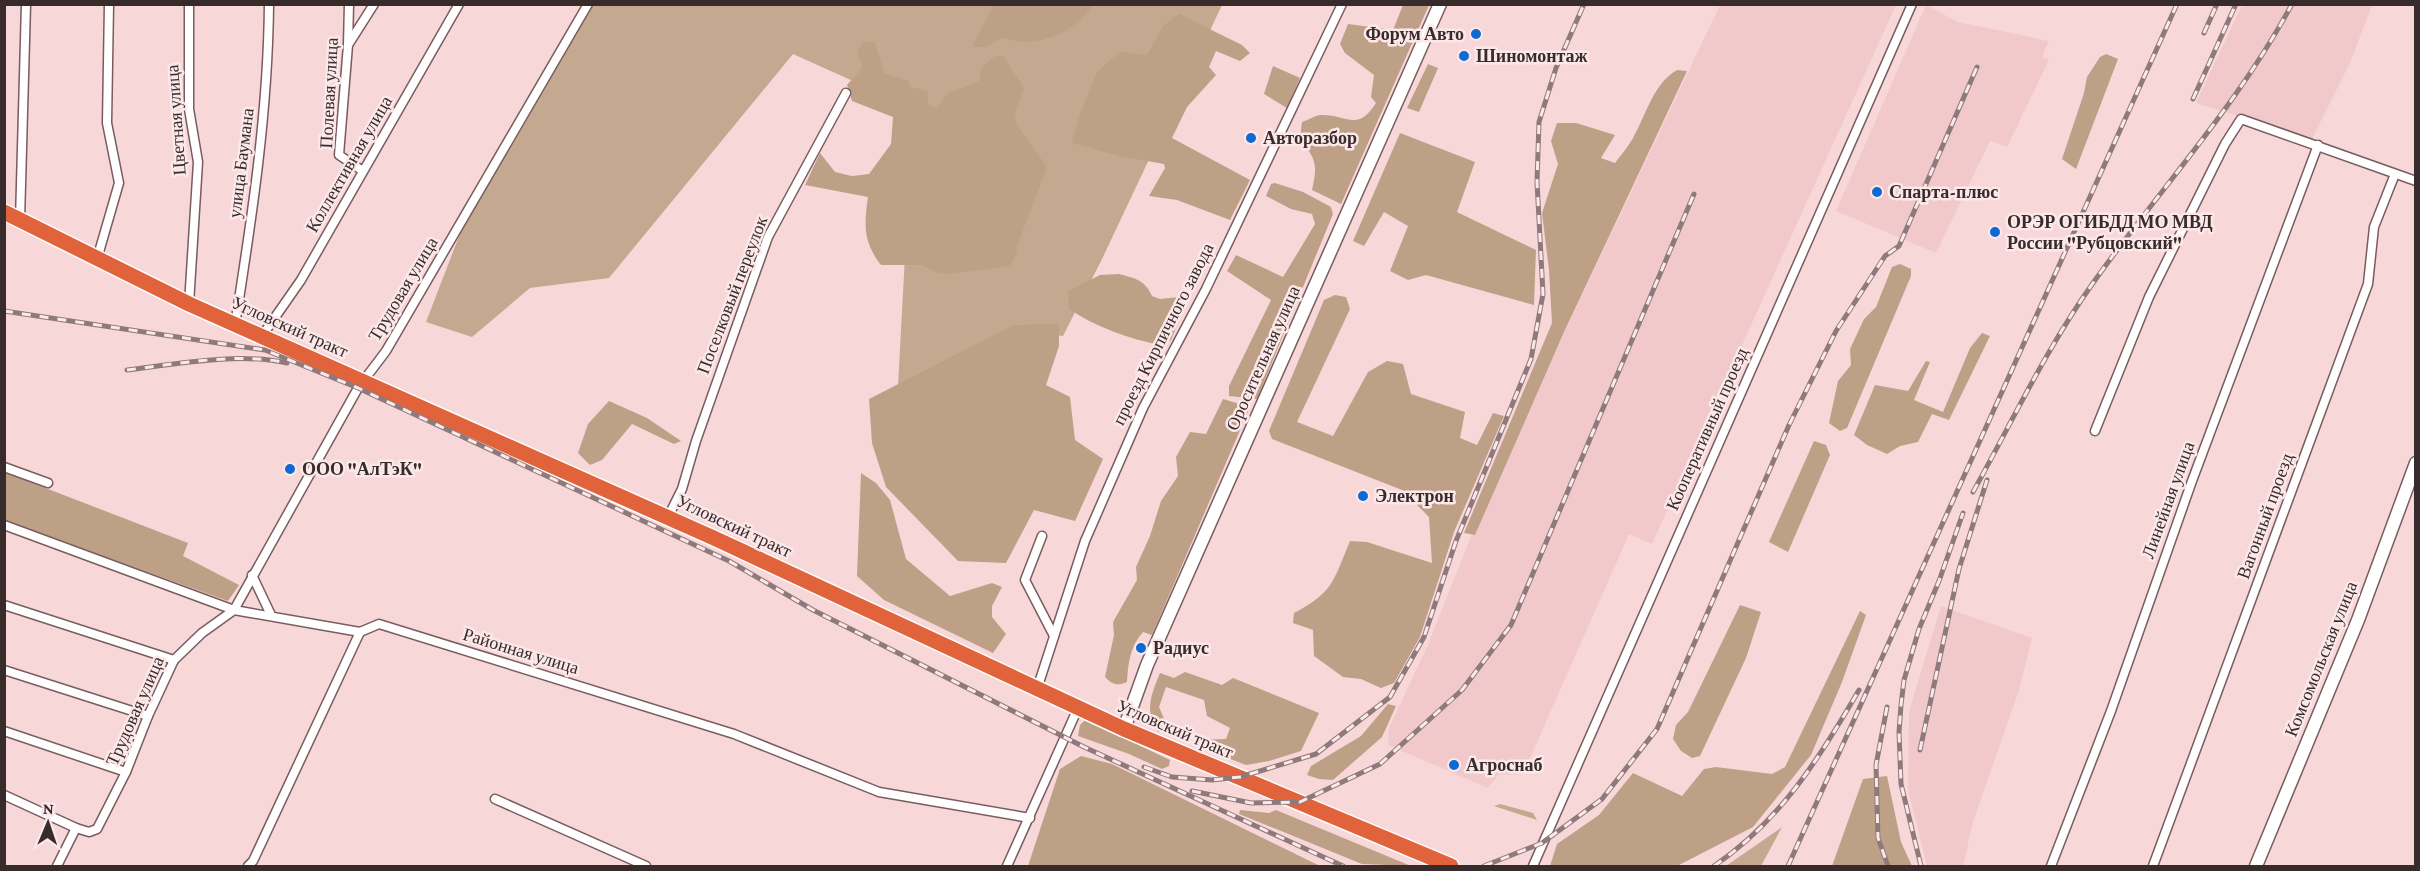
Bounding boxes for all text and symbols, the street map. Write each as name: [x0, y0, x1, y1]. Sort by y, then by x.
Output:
place label: Форум Авто: [1365, 24, 1464, 44]
marker: Форум Авто: [1469, 27, 1483, 41]
street label: Полевая улица: [316, 37, 342, 149]
place label: Шиномонтаж: [1476, 46, 1589, 66]
marker: Шиномонтаж: [1457, 49, 1471, 63]
street label: Цветная улица: [162, 64, 190, 176]
street label: Коллективная улица: [302, 92, 396, 236]
street label: улица Баумана: [224, 107, 258, 219]
place label: Авторазбор: [1263, 128, 1357, 148]
marker: Авторазбор: [1244, 131, 1258, 145]
place label: Спарта-плюс: [1889, 182, 1998, 202]
marker: Спарта-плюс: [1870, 185, 1884, 199]
place label: ОРЭР ОГИБДД МО МВД России "Рубцовский": [2007, 212, 2213, 253]
street label: Поселковый переулок: [693, 213, 771, 377]
marker: ОРЭР ОГИБДД МО МВД России "Рубцовский": [1988, 225, 2002, 239]
street label: Трудовая улица: [364, 234, 442, 344]
street label: проезд Кирпичного завода: [1108, 240, 1218, 428]
street label: Оросительная улица: [1222, 283, 1304, 433]
street label: Угловский тракт: [229, 292, 351, 362]
street label: Кооперативный проезд: [1662, 345, 1752, 513]
street label: Линейная улица: [2138, 439, 2198, 561]
street label: Вагонный проезд: [2233, 450, 2297, 582]
place label: ООО "АлТэК": [302, 459, 422, 479]
marker: ООО "АлТэК": [283, 462, 297, 476]
place label: Электрон: [1375, 486, 1454, 506]
marker: Электрон: [1356, 489, 1370, 503]
street label: Угловский тракт: [673, 491, 795, 561]
street label: Комсомольская улица: [2281, 578, 2361, 740]
street label: Районная улица: [461, 624, 581, 678]
place label: Радиус: [1153, 638, 1209, 658]
marker: Радиус: [1134, 641, 1148, 655]
street label: Трудовая улица: [102, 653, 168, 769]
street label: Угловский тракт: [1114, 695, 1236, 763]
place label: Агроснаб: [1466, 755, 1543, 775]
marker: Агроснаб: [1447, 758, 1461, 772]
north arrow: [18, 793, 78, 853]
text: N: [43, 800, 54, 817]

